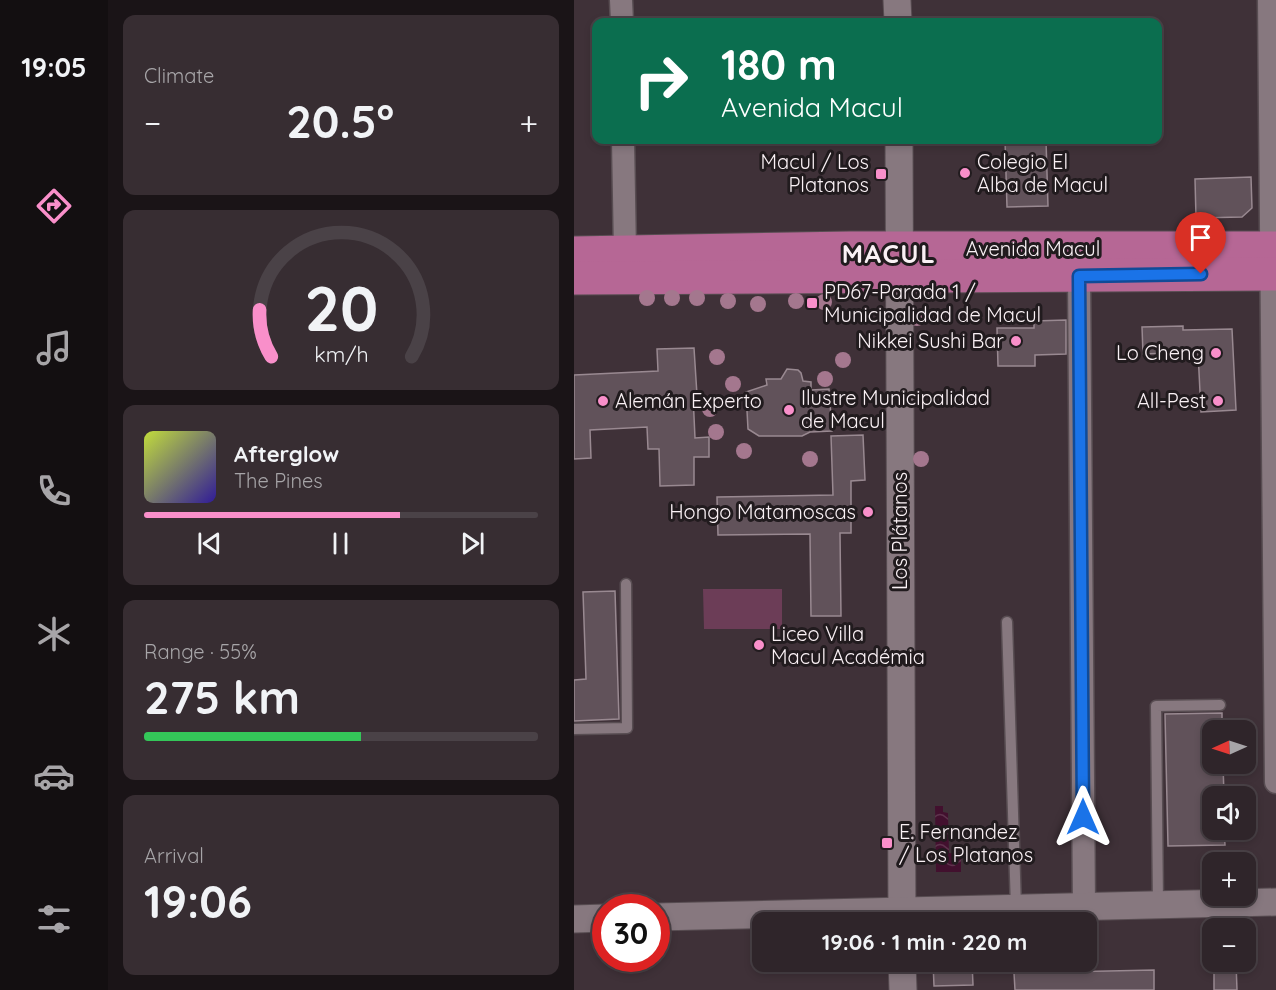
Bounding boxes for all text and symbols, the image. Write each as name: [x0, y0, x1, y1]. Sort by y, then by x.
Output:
text: 180 m: [721, 38, 837, 91]
icon: right: [622, 42, 700, 120]
text: 19:05: [21, 50, 87, 84]
text: Climate: [144, 63, 214, 88]
text: Avenida Macul: [721, 90, 903, 124]
text: 20.5°: [286, 93, 394, 149]
text: −: [144, 102, 161, 143]
text: +: [519, 102, 538, 143]
place label: Macul / Los Platanos: [761, 149, 869, 197]
place label: Colegio El Alba de Macul: [977, 149, 1108, 197]
marker: Colegio El Alba de Macul: [958, 166, 972, 180]
marker: Macul / Los Platanos: [874, 167, 888, 181]
icon: directions: [33, 185, 75, 227]
pin: [1175, 212, 1226, 274]
icon: arrive: [1184, 221, 1217, 254]
street label: Avenida Macul: [966, 236, 1100, 261]
district label: MACUL: [842, 237, 936, 270]
text: 20: [304, 269, 378, 347]
place label: PD67-Parada 1 / Municipalidad de Macul: [824, 279, 1041, 327]
marker: PD67-Parada 1 / Municipalidad de Macul: [805, 296, 819, 310]
icon: music: [33, 327, 75, 369]
place label: Nikkei Sushi Bar: [857, 328, 1004, 353]
marker: Nikkei Sushi Bar: [1009, 334, 1023, 348]
place label: Lo Cheng: [1116, 340, 1204, 365]
text: km/h: [314, 341, 368, 367]
marker: Lo Cheng: [1209, 346, 1223, 360]
place label: Ilustre Municipalidad de Macul: [801, 385, 990, 433]
place label: Alemán Experto: [615, 388, 762, 413]
place label: All-Pest: [1137, 388, 1206, 413]
marker: Alemán Experto: [596, 394, 610, 408]
marker: All-Pest: [1211, 394, 1225, 408]
marker: Ilustre Municipalidad de Macul: [782, 403, 796, 417]
text: Afterglow: [234, 440, 339, 468]
text: The Pines: [234, 468, 323, 493]
icon: phone: [33, 470, 75, 512]
street label: Los Plátanos: [887, 472, 912, 590]
place label: Hongo Matamoscas: [669, 499, 856, 524]
marker: Hongo Matamoscas: [861, 505, 875, 519]
icon: previous: [193, 527, 226, 560]
icon: pause: [324, 527, 357, 560]
icon: next: [456, 527, 489, 560]
icon: climate: [33, 613, 75, 655]
place label: Liceo Villa Macul Académia: [771, 621, 925, 669]
marker: Liceo Villa Macul Académia: [752, 638, 766, 652]
text: Range · 55%: [144, 639, 257, 664]
text: 275 km: [144, 669, 300, 725]
north arrow: [1202, 720, 1256, 774]
map controls: [1202, 720, 1256, 972]
icon: car: [33, 755, 75, 797]
position arrow: [1051, 785, 1115, 849]
button: sound: [1202, 786, 1256, 840]
place label: E. Fernandez / Los Platanos: [899, 819, 1033, 867]
marker: E. Fernandez / Los Platanos: [880, 836, 894, 850]
text: Arrival: [144, 843, 204, 868]
button: +: [1202, 852, 1256, 906]
text: 19:06: [144, 873, 252, 929]
speed limit sign: 30: [592, 894, 670, 972]
icon: filters: [33, 898, 75, 940]
button: −: [1202, 918, 1256, 972]
text: 19:06 · 1 min · 220 m: [822, 928, 1027, 956]

